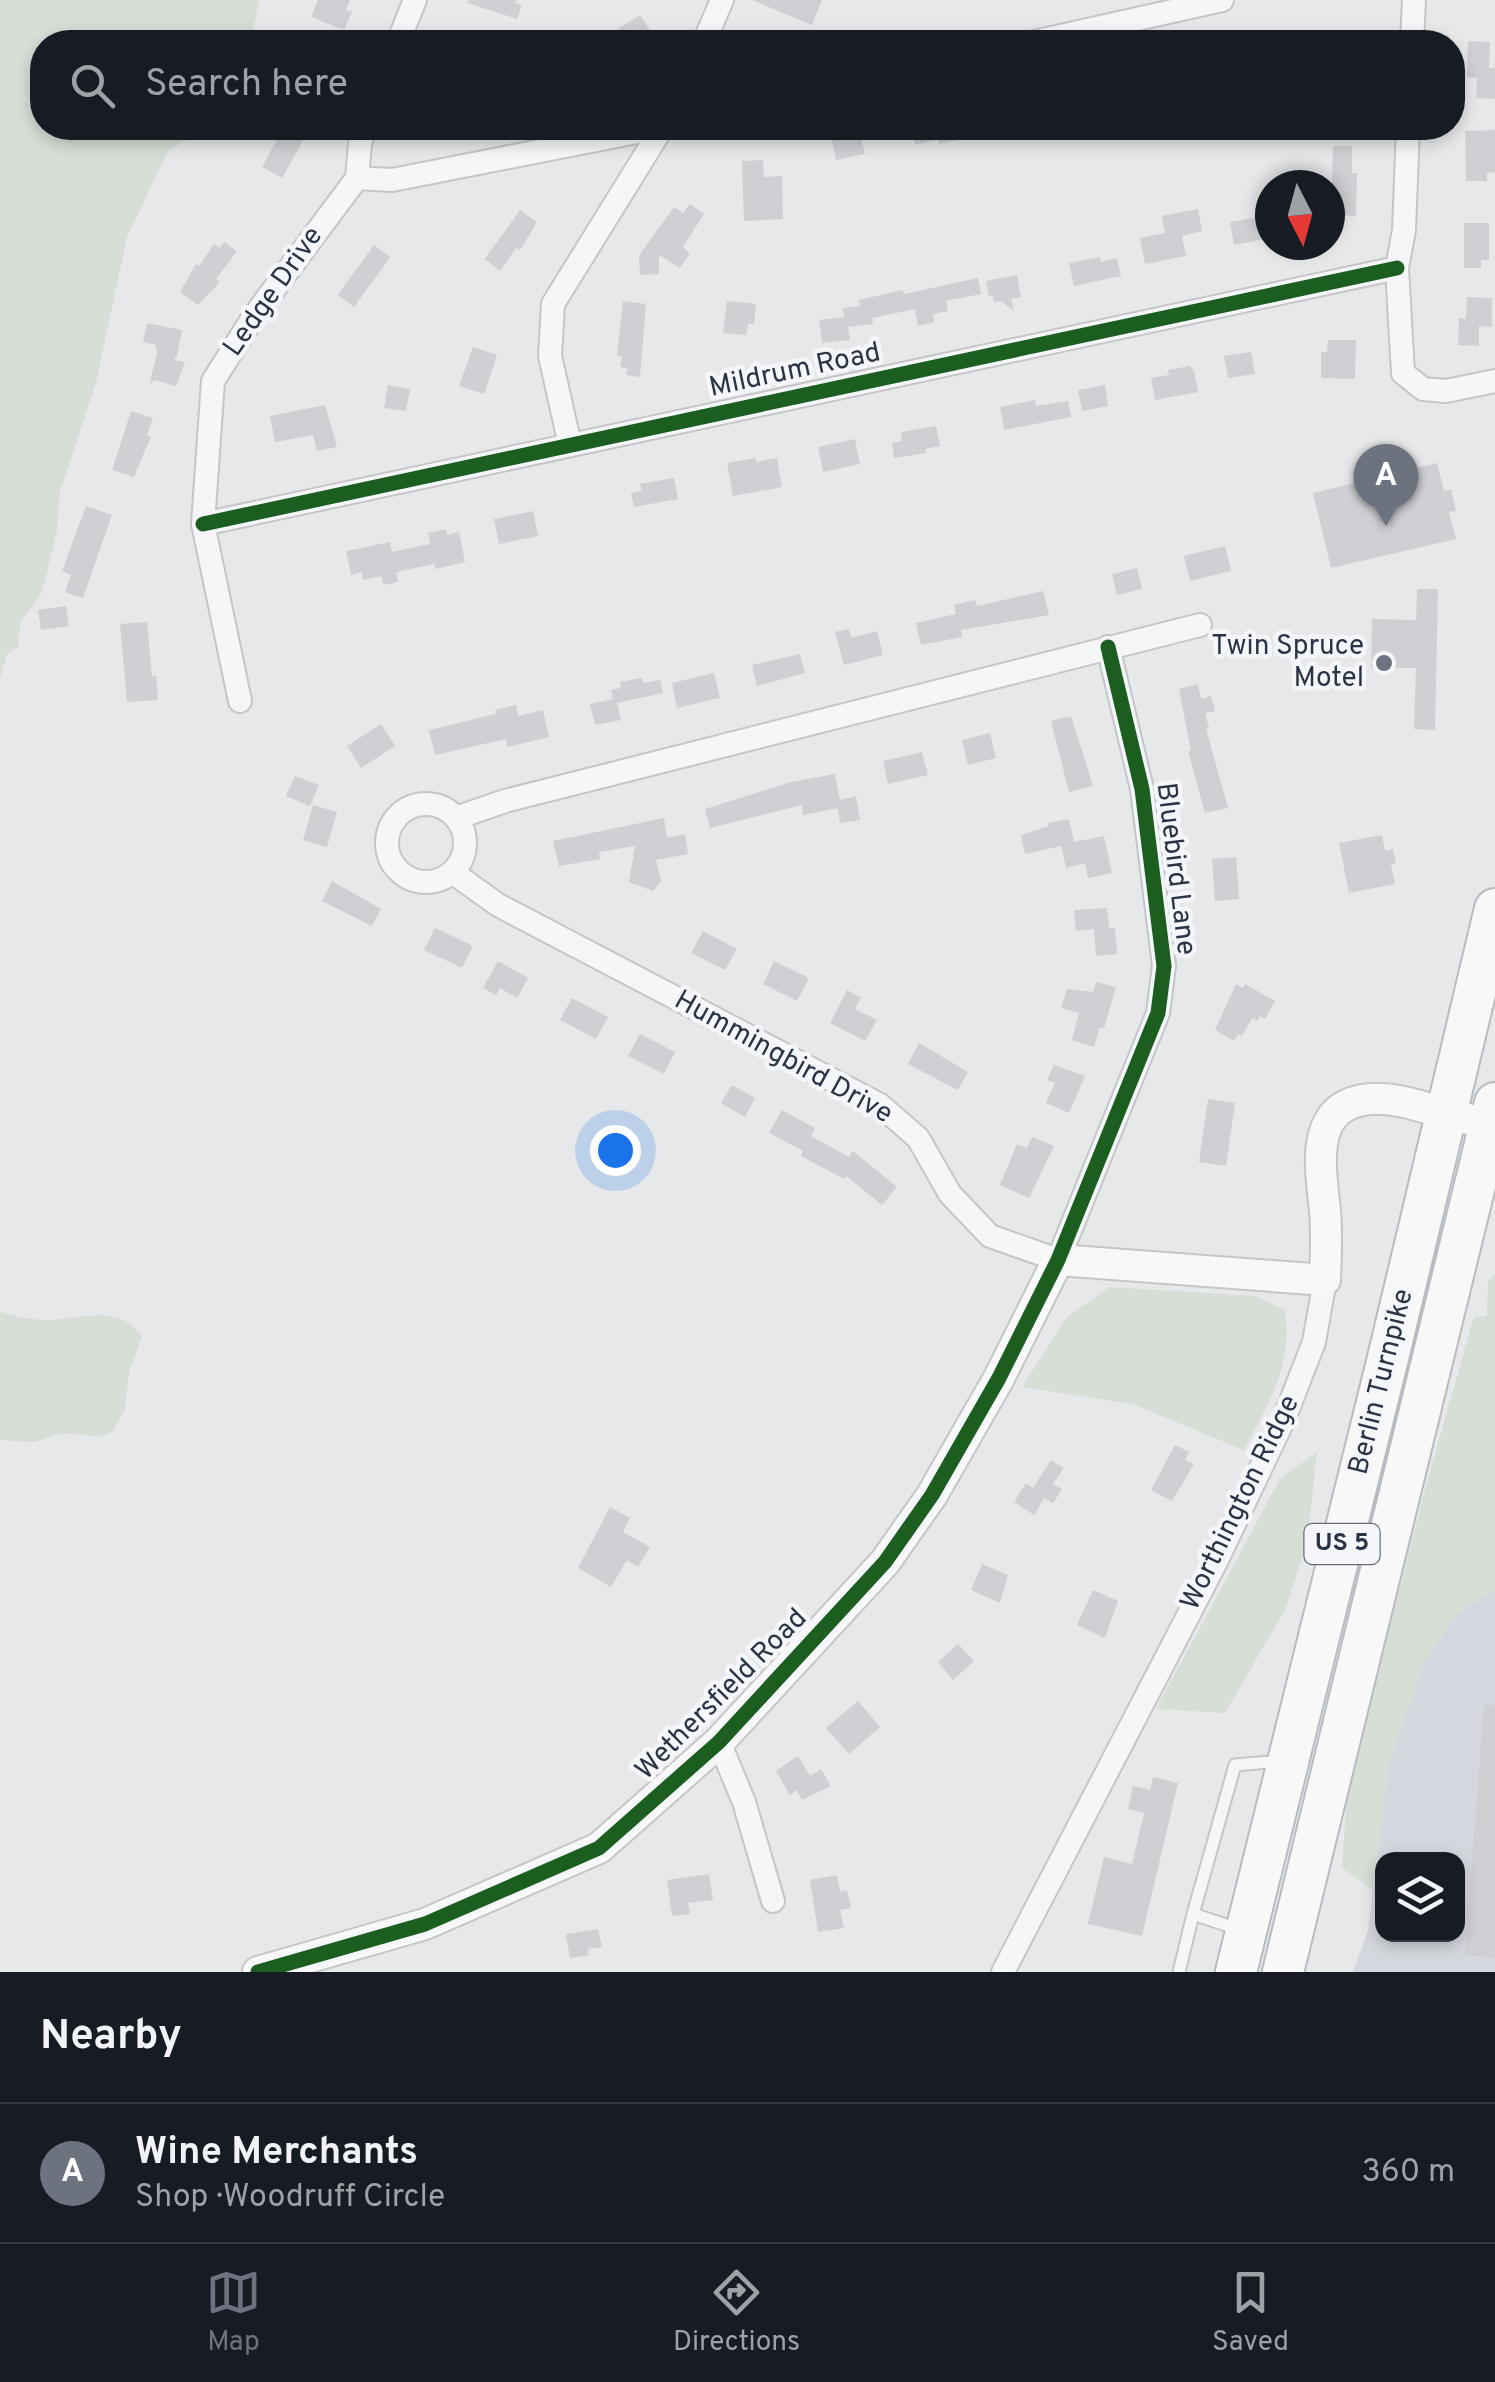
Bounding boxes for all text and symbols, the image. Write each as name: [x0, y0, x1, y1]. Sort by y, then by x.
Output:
search box: [30, 30, 1465, 140]
icon: search: [65, 58, 120, 113]
text: Search here: [145, 61, 348, 110]
north arrow: [1255, 170, 1345, 260]
street label: Ledge Drive: [216, 220, 332, 364]
street label: Mildrum Road: [706, 335, 884, 407]
pin: A: [1354, 444, 1418, 526]
place label: Twin Spruce Motel: [1211, 629, 1364, 697]
marker: Twin Spruce Motel: [1373, 652, 1395, 674]
street label: Bluebird Lane: [1147, 781, 1203, 957]
street label: Hummingbird Drive: [668, 983, 898, 1133]
your location: [590, 1125, 641, 1176]
street label: Berlin Turnpike: [1341, 1285, 1423, 1479]
street label: Worthington Ridge: [1173, 1390, 1309, 1616]
road number: US 5: [1304, 1524, 1380, 1564]
street label: Wethersfield Road: [628, 1601, 816, 1789]
map controls: [1375, 1852, 1465, 1942]
button: layers: [1375, 1852, 1465, 1942]
text: Nearby: [40, 2011, 182, 2064]
text: Wine Merchants: [135, 2129, 418, 2178]
text: A: [61, 2153, 84, 2193]
text: 360 m: [1361, 2153, 1455, 2193]
text: Shop · Woodruff Circle: [135, 2178, 445, 2218]
tab: Map: [206, 2265, 261, 2361]
tab: Directions: [673, 2265, 800, 2361]
tab: Saved: [1212, 2265, 1289, 2361]

